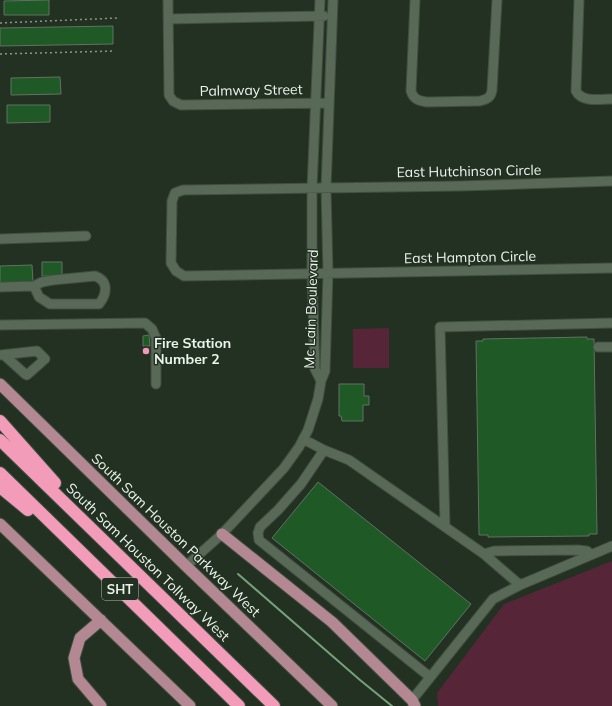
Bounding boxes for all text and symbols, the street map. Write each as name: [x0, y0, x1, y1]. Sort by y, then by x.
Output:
street label: Palmway Street: [199, 80, 303, 100]
street label: East Hutchinson Circle: [396, 161, 542, 181]
street label: East Hampton Circle: [404, 247, 536, 267]
street label: Mc Lain Boulevard: [300, 249, 322, 369]
place label: Fire Station Number 2: [154, 334, 231, 368]
marker: Fire Station Number 2: [141, 346, 151, 356]
street label: South Sam Houston Parkway West: [88, 449, 264, 621]
street label: South Sam Houston Tollway West: [62, 479, 234, 645]
road number: SHT: [102, 578, 138, 600]

